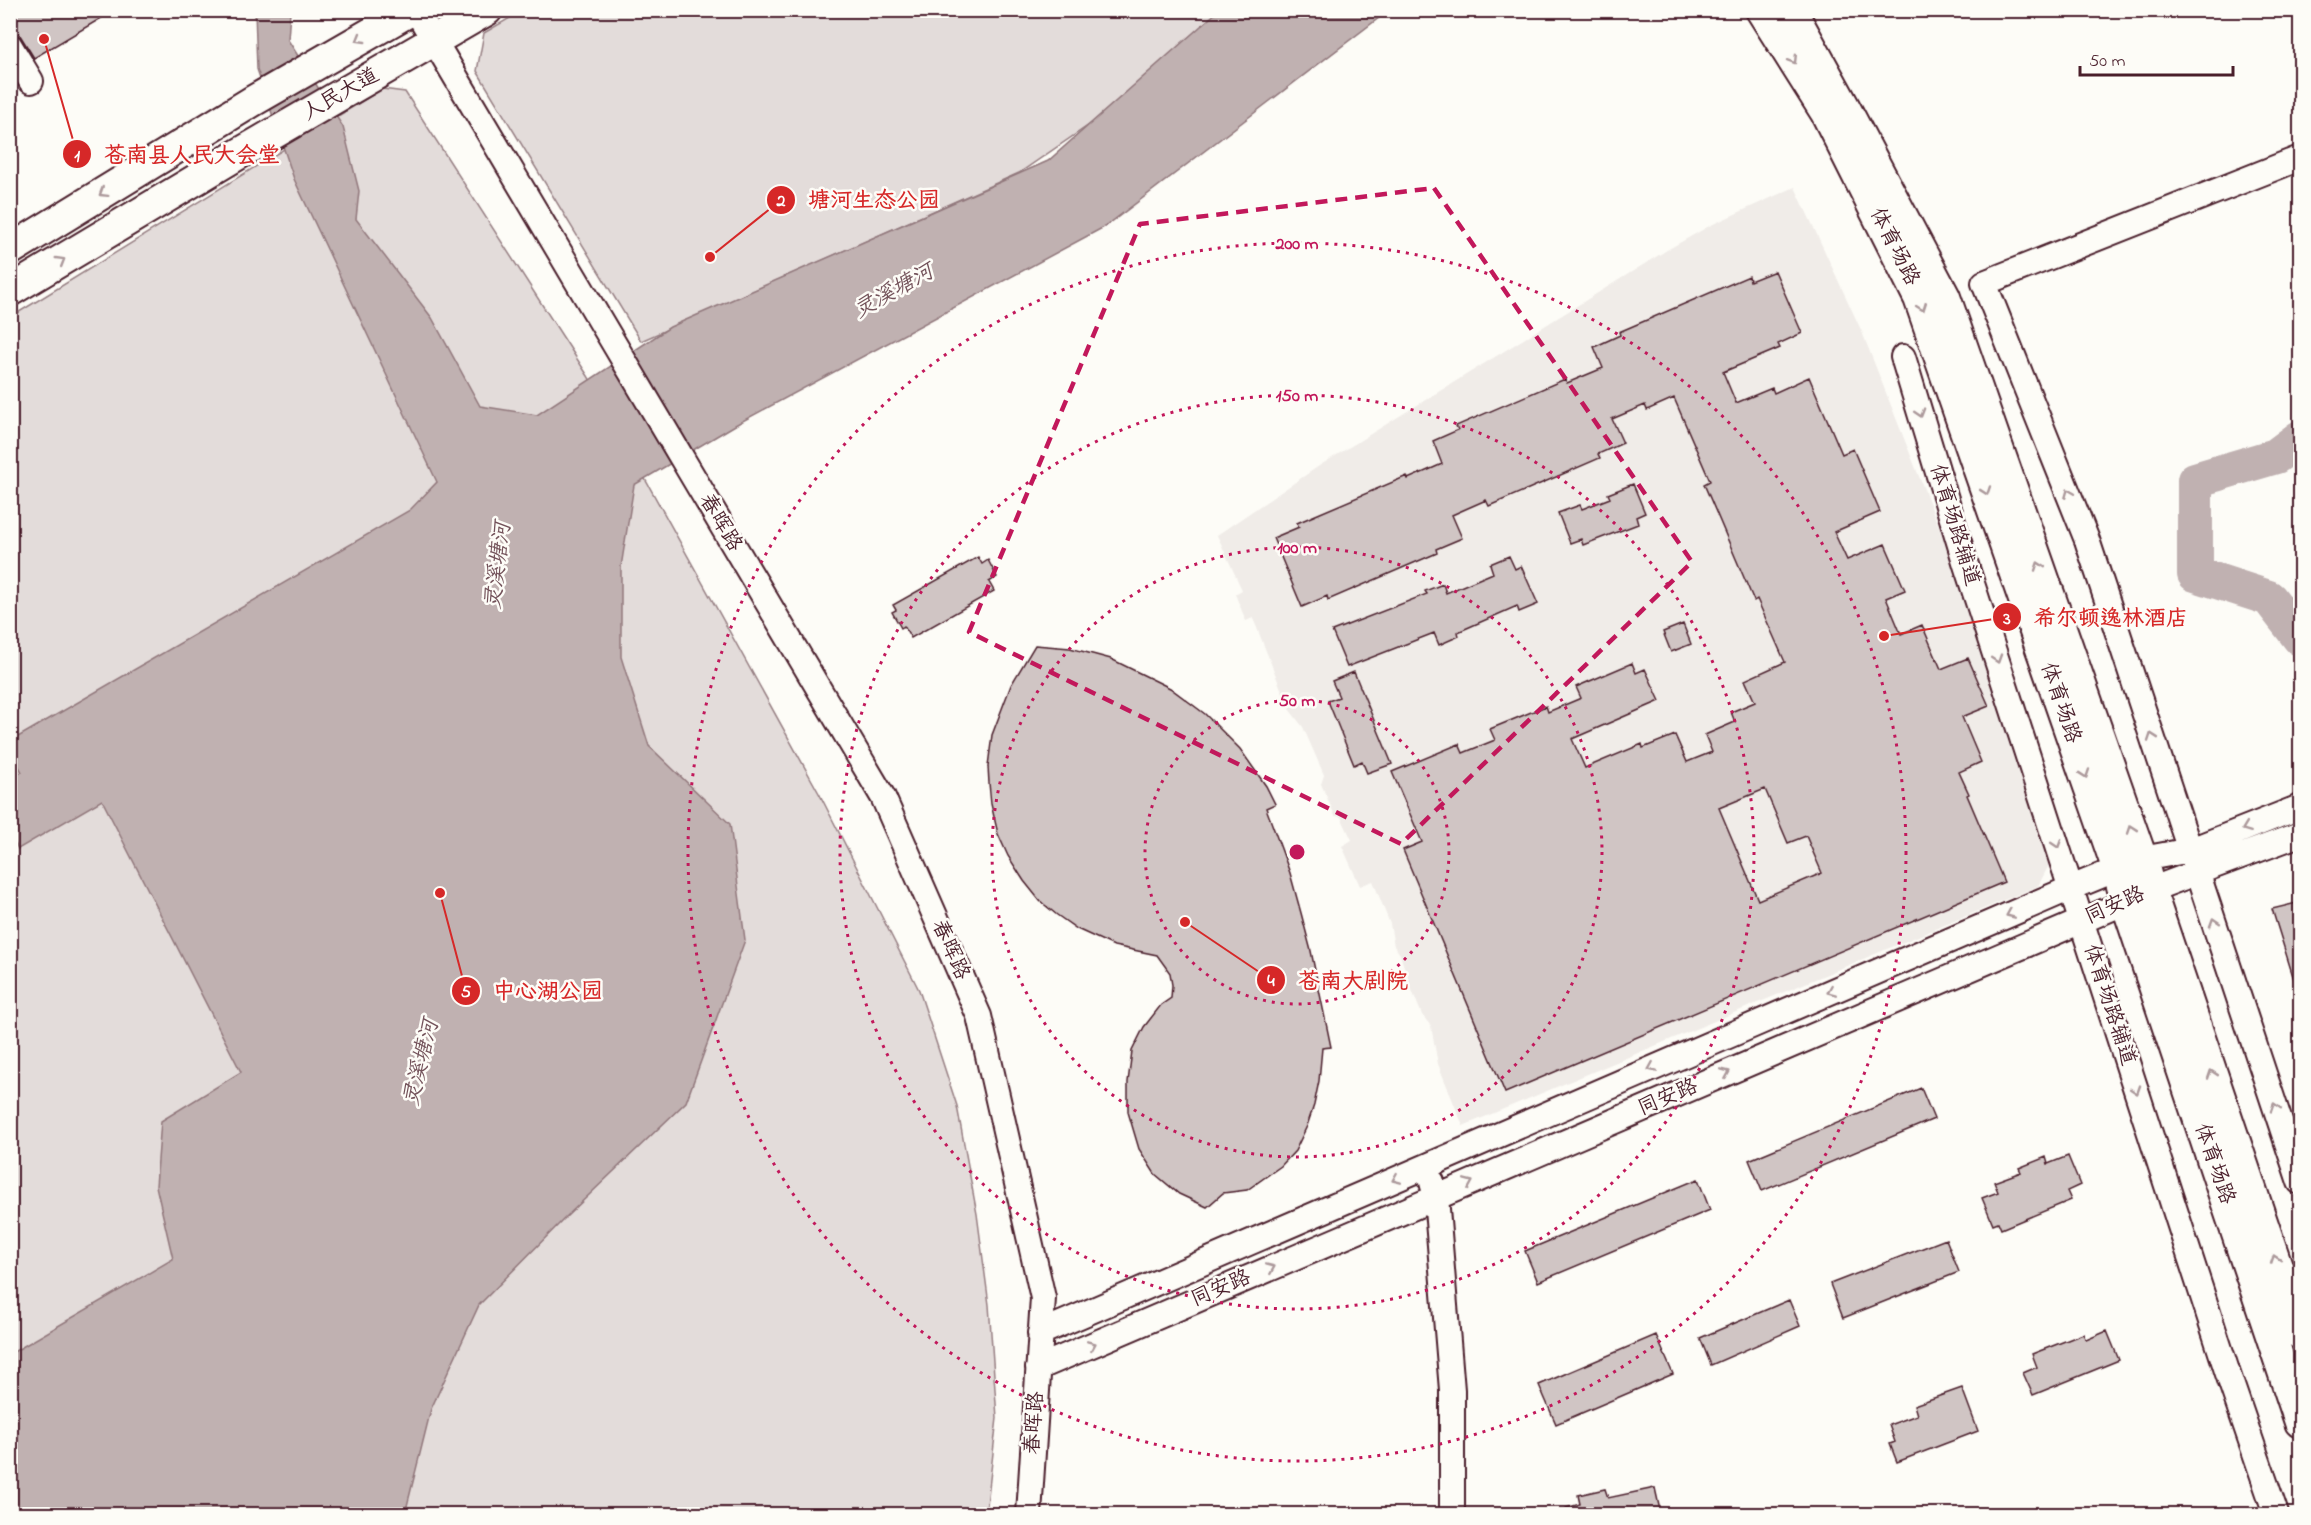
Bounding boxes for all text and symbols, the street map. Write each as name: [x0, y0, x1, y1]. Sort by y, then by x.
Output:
one-way arrow: [356, 32, 366, 44]
scale bar: [2080, 39, 2233, 77]
text: 50 m: [2089, 49, 2126, 75]
one-way arrow: [1785, 54, 1797, 64]
street label: 人民大道: [297, 61, 385, 129]
callout: 苍南县人民大会堂: [62, 134, 292, 174]
text: 苍南县人民大会堂: [104, 141, 280, 173]
text: 1: [74, 144, 80, 170]
callout: 塘河生态公园: [766, 180, 952, 220]
one-way arrow: [99, 186, 109, 198]
text: 塘河生态公园: [808, 186, 940, 218]
text: 2: [776, 189, 786, 215]
street label: 体育场路: [1862, 203, 1926, 291]
text: 200 m: [1275, 232, 1319, 258]
water label: 灵溪塘河: [848, 255, 943, 327]
one-way arrow: [55, 257, 65, 268]
one-way arrow: [1915, 301, 1928, 312]
text: 150 m: [1276, 384, 1318, 410]
one-way arrow: [1913, 407, 1925, 418]
street label: 体育场路辅道: [1921, 460, 1987, 590]
one-way arrow: [1979, 485, 1992, 496]
street label: 春晖路: [691, 488, 749, 558]
one-way arrow: [2063, 488, 2076, 499]
water label: 灵溪塘河: [478, 517, 521, 612]
text: 100 m: [1277, 536, 1317, 562]
one-way arrow: [2034, 561, 2047, 572]
callout: 希尔顿逸林酒店: [1992, 597, 2200, 637]
text: 希尔顿逸林酒店: [2034, 604, 2188, 636]
text: 3: [2002, 607, 2011, 633]
one-way arrow: [1990, 653, 2002, 664]
street label: 体育场路: [2032, 658, 2088, 748]
text: 50 m: [1279, 689, 1315, 715]
one-way arrow: [2147, 732, 2160, 743]
one-way arrow: [2077, 768, 2090, 779]
one-way arrow: [2241, 821, 2252, 833]
one-way arrow: [2126, 824, 2139, 835]
one-way arrow: [2050, 838, 2062, 849]
centre of rings: [1287, 842, 1307, 862]
street label: 同安路: [2080, 879, 2150, 933]
one-way arrow: [2006, 906, 2017, 918]
street label: 春晖路: [923, 915, 977, 985]
one-way arrow: [2209, 917, 2221, 928]
street label: 体育场路辅道: [2075, 940, 2143, 1070]
callout: 苍南大剧院: [1256, 960, 1420, 1000]
text: 苍南大剧院: [1298, 967, 1408, 999]
text: 4: [1267, 969, 1275, 995]
callout: 中心湖公园: [451, 971, 615, 1011]
text: 中心湖公园: [493, 977, 603, 1009]
text: 5: [461, 980, 472, 1006]
one-way arrow: [1827, 984, 1838, 996]
water label: 灵溪塘河: [396, 1014, 449, 1110]
one-way arrow: [1648, 1061, 1659, 1073]
one-way arrow: [1719, 1068, 1730, 1080]
one-way arrow: [2207, 1069, 2220, 1080]
street label: 同安路: [1633, 1072, 1703, 1124]
one-way arrow: [2129, 1084, 2142, 1095]
one-way arrow: [2270, 1102, 2283, 1113]
street label: 体育场路: [2186, 1119, 2242, 1209]
one-way arrow: [1392, 1172, 1403, 1184]
one-way arrow: [1463, 1178, 1474, 1190]
one-way arrow: [2270, 1254, 2282, 1265]
street label: 同安路: [1186, 1263, 1256, 1315]
one-way arrow: [1265, 1263, 1276, 1275]
one-way arrow: [1085, 1340, 1096, 1352]
street label: 春晖路: [1018, 1391, 1052, 1455]

